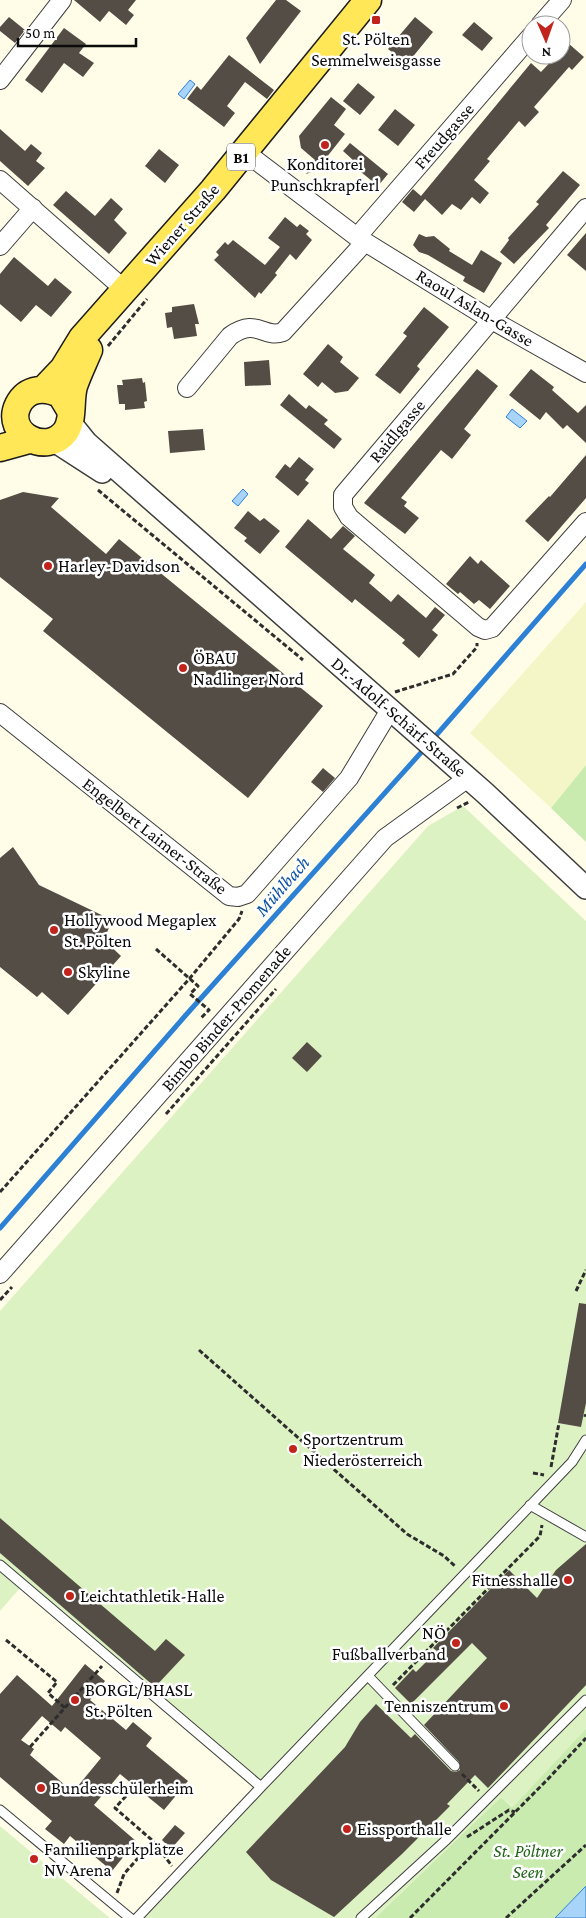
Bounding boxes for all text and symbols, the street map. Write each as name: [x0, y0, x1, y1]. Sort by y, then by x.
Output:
marker: St. Pölten Semmelweisgasse: [370, 14, 382, 26]
scale bar: [18, 15, 135, 47]
north arrow: [521, 15, 571, 65]
text: 50 m: [25, 25, 55, 41]
place label: St. Pölten Semmelweisgasse: [311, 29, 441, 70]
text: N: [541, 45, 552, 61]
street label: Freudgasse: [410, 99, 478, 173]
marker: Konditorei Punschkrapferl: [319, 139, 331, 151]
road number: B1: [227, 144, 255, 170]
place label: Konditorei Punschkrapferl: [271, 154, 380, 195]
street label: Wiener Straße: [141, 180, 223, 270]
street label: Raoul Aslan-Gasse: [413, 265, 537, 351]
street label: Raidlgasse: [365, 395, 429, 467]
place label: Harley-Davidson: [58, 556, 180, 576]
marker: Harley-Davidson: [42, 560, 54, 572]
place label: ÖBAU Nadlinger Nord: [193, 648, 305, 689]
street label: Dr.-Adolf-Schärf-Straße: [327, 653, 471, 781]
marker: ÖBAU Nadlinger Nord: [177, 662, 189, 674]
street label: Engelbert Laimer-Straße: [79, 773, 231, 899]
water label: Mühlbach: [250, 852, 314, 921]
place label: Hollywood Megaplex St. Pölten: [64, 910, 217, 951]
marker: Hollywood Megaplex St. Pölten: [48, 924, 60, 936]
street label: Bimbo Binder-Promenade: [157, 941, 295, 1095]
place label: Skyline: [78, 962, 130, 982]
marker: Skyline: [62, 966, 74, 978]
place label: Sportzentrum Niederösterreich: [303, 1429, 423, 1470]
marker: Sportzentrum Niederösterreich: [287, 1443, 299, 1455]
place label: Fitnesshalle: [471, 1570, 558, 1590]
marker: Fitnesshalle: [562, 1574, 574, 1586]
place label: Leichtathletik-Halle: [80, 1586, 224, 1606]
marker: Leichtathletik-Halle: [64, 1590, 76, 1602]
place label: NÖ Fußballverband: [332, 1623, 447, 1664]
marker: NÖ Fußballverband: [450, 1637, 462, 1649]
place label: BORGL/BHASL St. Pölten: [85, 1680, 192, 1721]
marker: BORGL/BHASL St. Pölten: [69, 1694, 81, 1706]
place label: Tenniszentrum: [384, 1696, 495, 1716]
marker: Tenniszentrum: [498, 1700, 510, 1712]
place label: Bundesschülerheim: [51, 1778, 194, 1798]
marker: Bundesschülerheim: [35, 1782, 47, 1794]
place label: Eissporthalle: [357, 1819, 452, 1839]
marker: Eissporthalle: [341, 1823, 353, 1835]
place label: Familienparkplätze NV Arena: [44, 1839, 184, 1880]
park label: St. Pöltner Seen: [493, 1841, 563, 1882]
marker: Familienparkplätze NV Arena: [28, 1853, 40, 1865]

